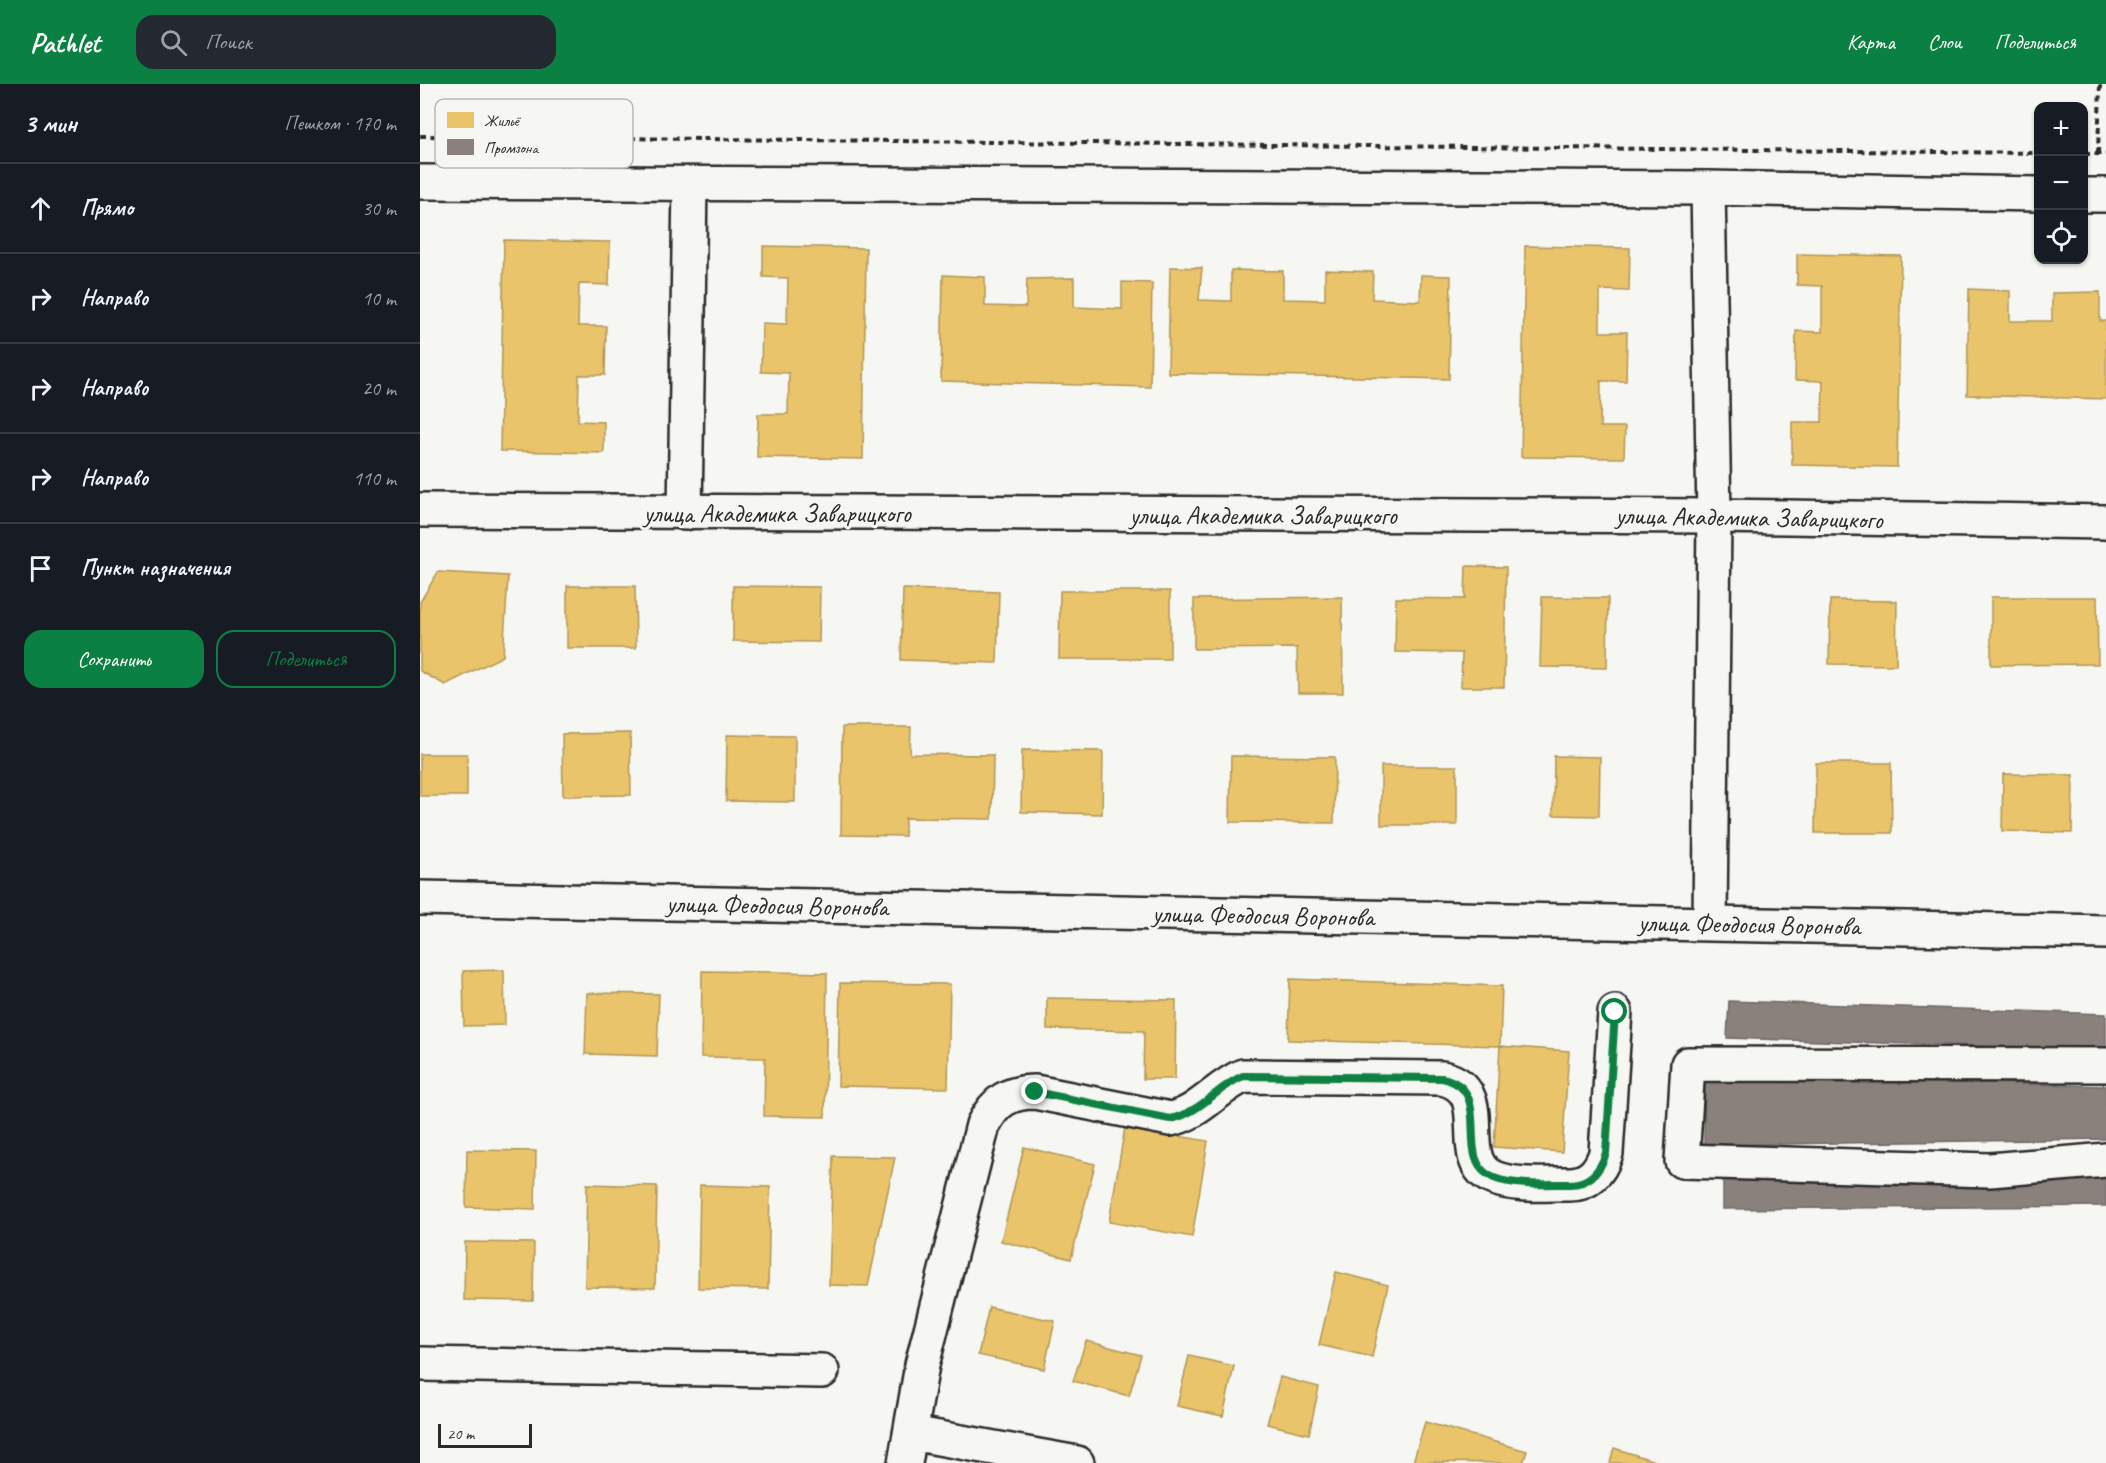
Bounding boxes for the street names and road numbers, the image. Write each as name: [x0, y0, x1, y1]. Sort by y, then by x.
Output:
street label: улица Академика Заварицкого: [641, 497, 912, 530]
street label: улица Академика Заварицкого: [1127, 499, 1398, 532]
street label: улица Академика Заварицкого: [1613, 499, 1885, 536]
street label: улица Феодосия Воронова: [664, 887, 891, 924]
street label: улица Феодосия Воронова: [1150, 897, 1377, 934]
street label: улица Феодосия Воронова: [1636, 906, 1863, 943]

